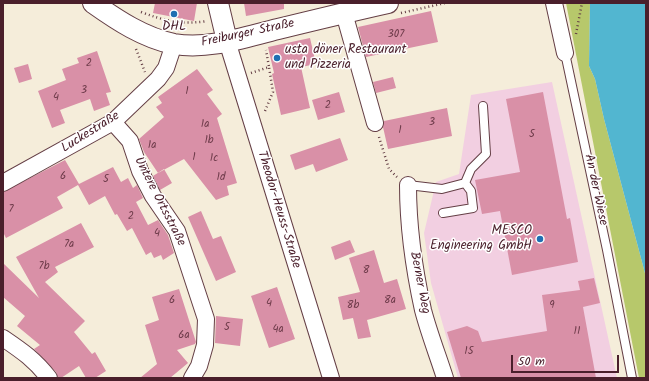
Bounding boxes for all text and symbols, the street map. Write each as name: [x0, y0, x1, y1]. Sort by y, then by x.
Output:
marker: DHL: [169, 9, 179, 19]
street label: Freiburger Straße: [200, 17, 296, 51]
place label: DHL: [162, 20, 186, 36]
house number: 307: [388, 28, 404, 42]
place label: usta döner Restaurant und Pizzeria: [285, 43, 407, 74]
marker: usta döner Restaurant und Pizzeria: [272, 53, 282, 63]
house number: 2: [86, 57, 92, 71]
house number: 3: [81, 84, 87, 98]
house number: 1: [185, 85, 189, 99]
house number: 4: [53, 91, 59, 105]
house number: 2: [325, 99, 331, 113]
street label: Luckestraße: [59, 109, 123, 157]
house number: 3: [429, 116, 435, 130]
house number: 1a: [201, 118, 209, 132]
house number: 1: [398, 124, 402, 138]
house number: 5: [529, 128, 535, 142]
house number: 1b: [204, 134, 214, 148]
house number: 1a: [148, 139, 156, 153]
street label: Theodor-Heuss-Straße: [253, 149, 303, 271]
house number: 1: [192, 151, 196, 165]
house number: 1c: [210, 152, 218, 166]
street label: An der Wiese: [580, 153, 610, 227]
street label: Untere Ortsstraße: [130, 155, 188, 249]
house number: 6: [60, 170, 66, 184]
house number: 1d: [217, 171, 225, 185]
house number: 5: [103, 173, 109, 187]
house number: 7: [8, 203, 14, 217]
house number: 2: [128, 210, 134, 224]
place label: MESCO Engineering GmbH: [430, 224, 532, 255]
house number: 4: [154, 227, 160, 241]
marker: MESCO Engineering GmbH: [535, 234, 545, 244]
house number: 7a: [64, 238, 74, 252]
street label: Berner Weg: [405, 251, 433, 315]
house number: 7b: [39, 260, 49, 274]
house number: 8: [363, 264, 369, 278]
house number: 6: [169, 294, 175, 308]
house number: 8a: [384, 294, 396, 308]
house number: 4: [266, 297, 272, 311]
house number: 8b: [347, 299, 359, 313]
house number: 9: [549, 299, 555, 313]
house number: 5: [224, 321, 230, 335]
house number: 4a: [272, 323, 284, 337]
house number: 11: [574, 325, 580, 339]
house number: 6a: [178, 329, 190, 343]
house number: 15: [464, 345, 474, 359]
scale bar: [513, 347, 621, 373]
text: 50 m: [518, 352, 545, 371]

